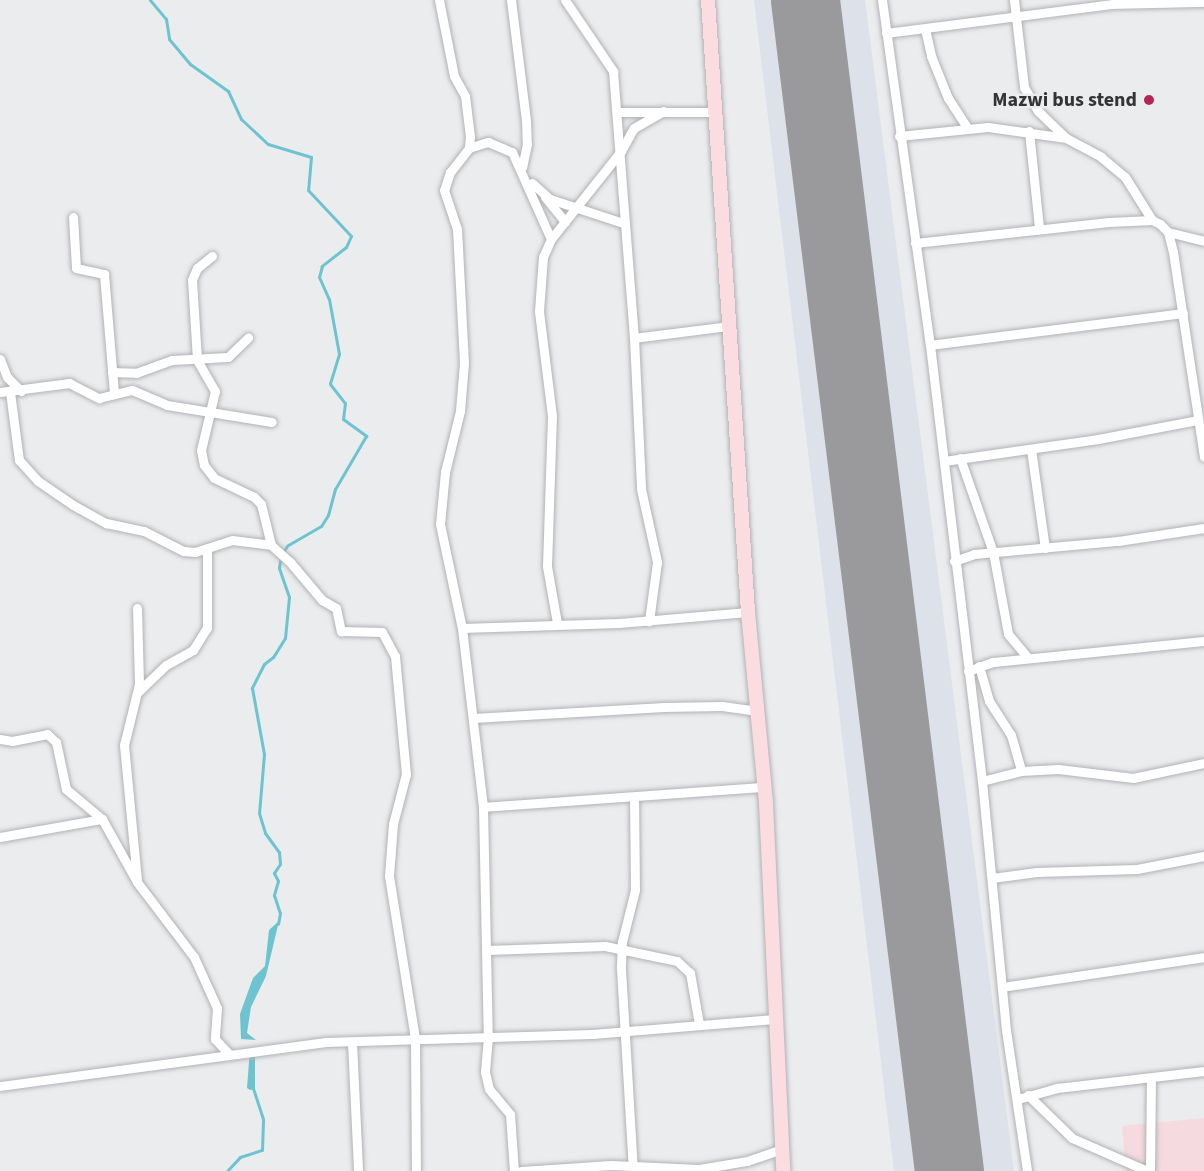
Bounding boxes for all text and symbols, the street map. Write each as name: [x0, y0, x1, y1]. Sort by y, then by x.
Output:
place label: Mazwi bus stend: [992, 88, 1137, 112]
marker: Mazwi bus stend: [1142, 93, 1156, 107]

